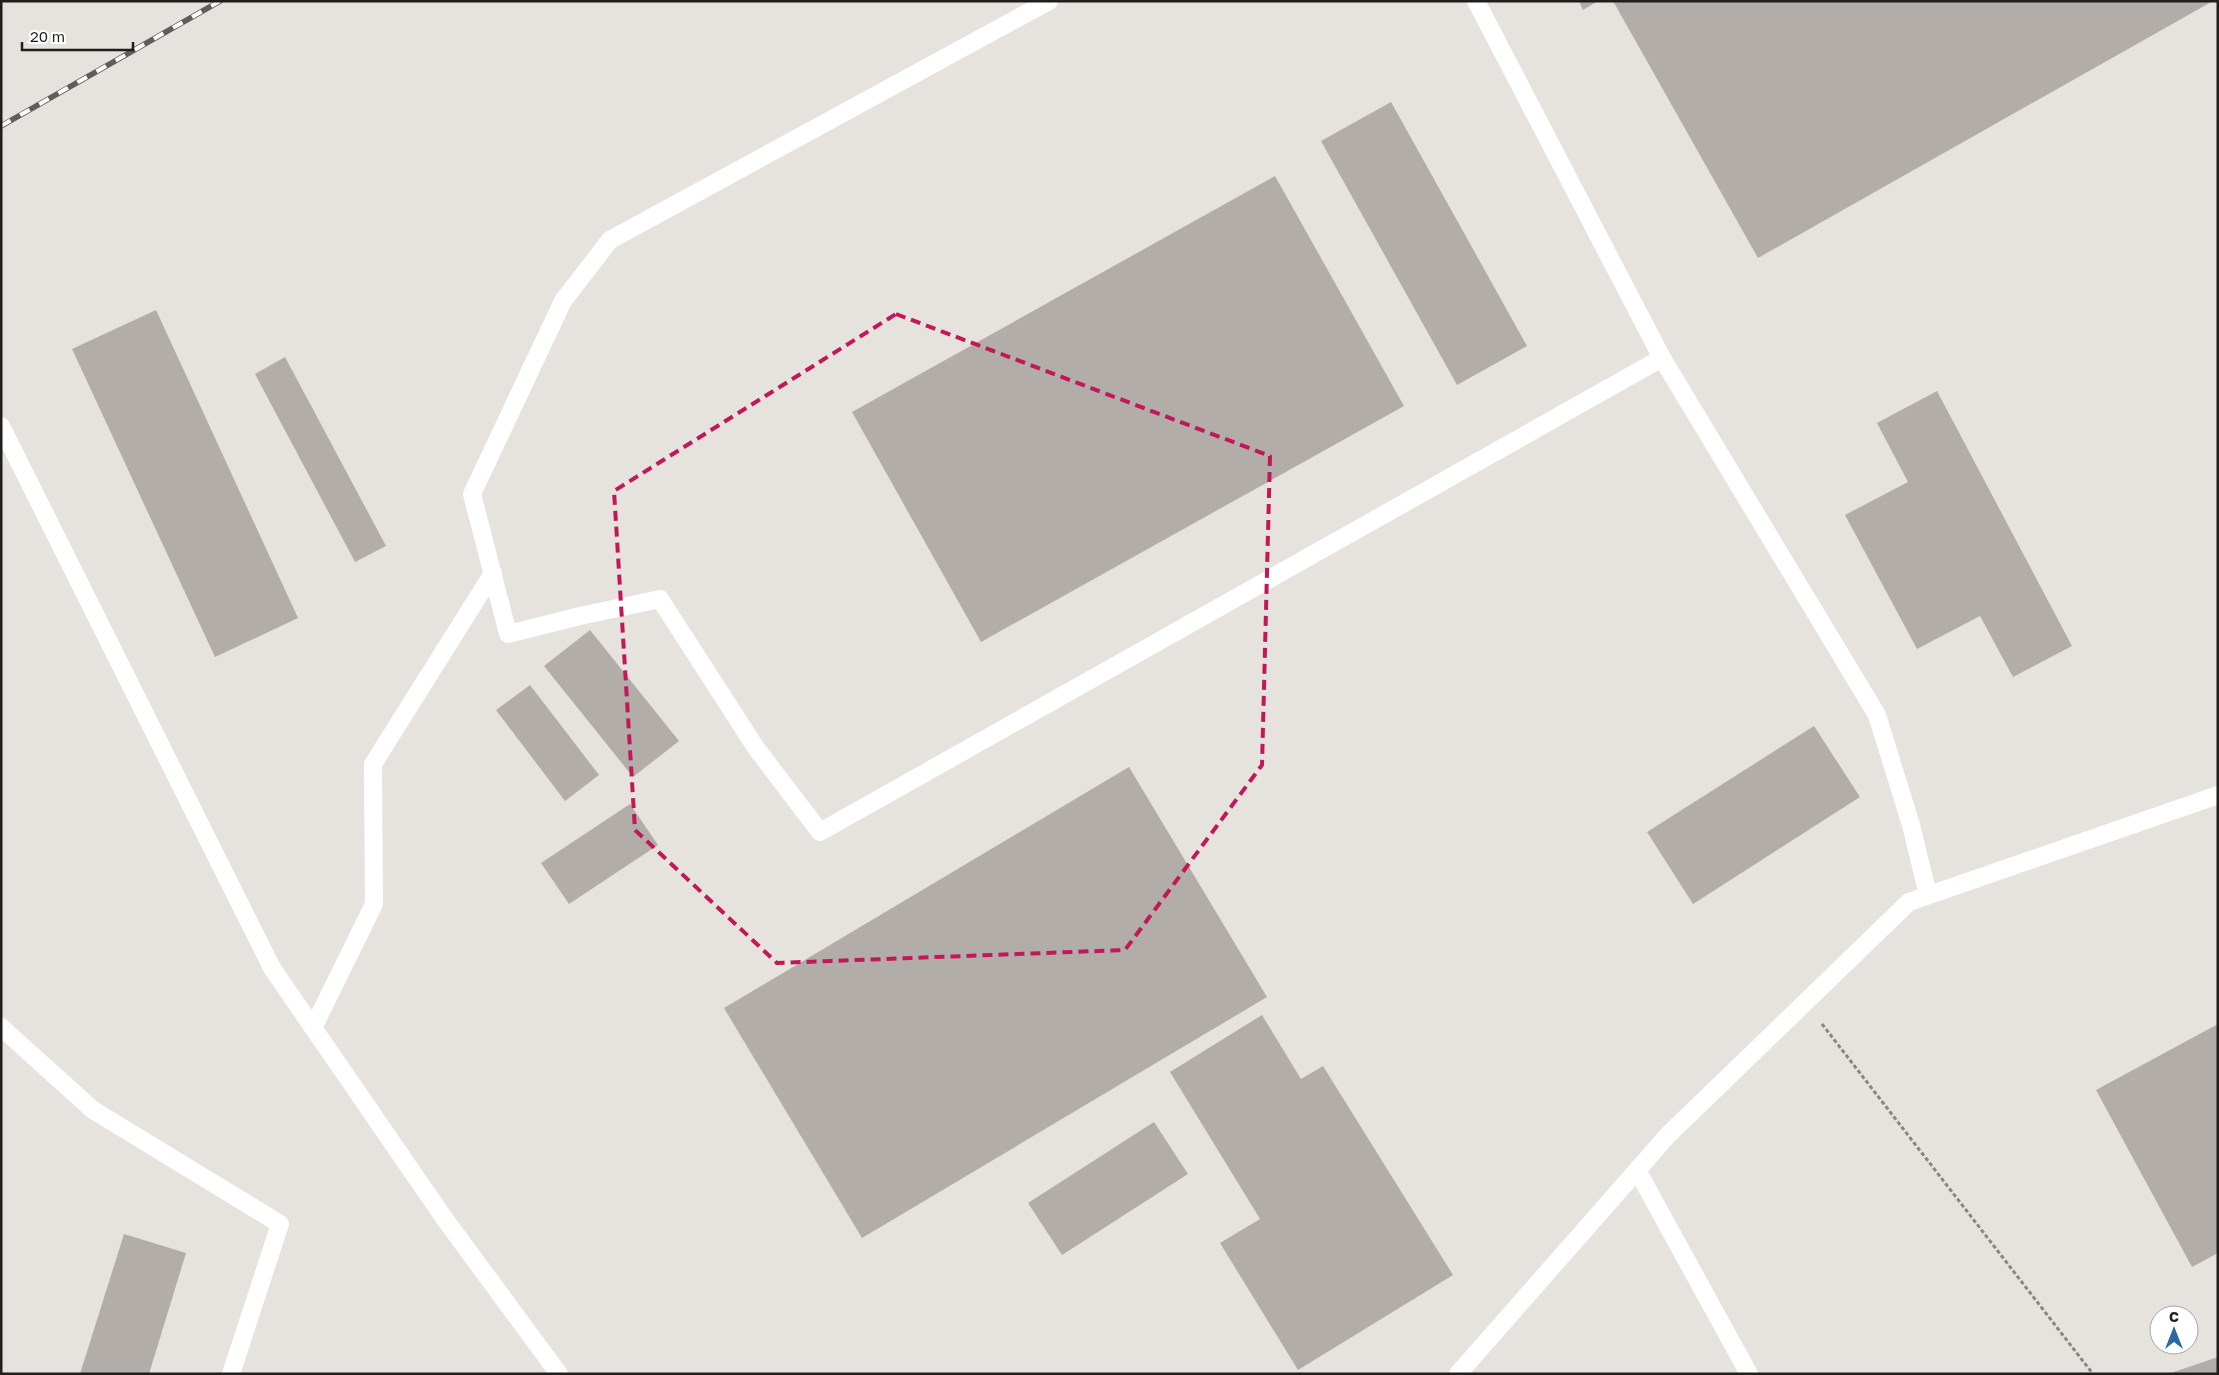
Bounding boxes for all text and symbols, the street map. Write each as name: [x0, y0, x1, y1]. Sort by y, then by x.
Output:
scale bar: [22, 20, 134, 52]
text: 20 m: [30, 27, 65, 45]
north arrow: [2149, 1305, 2199, 1355]
text: С: [2169, 1308, 2179, 1325]

